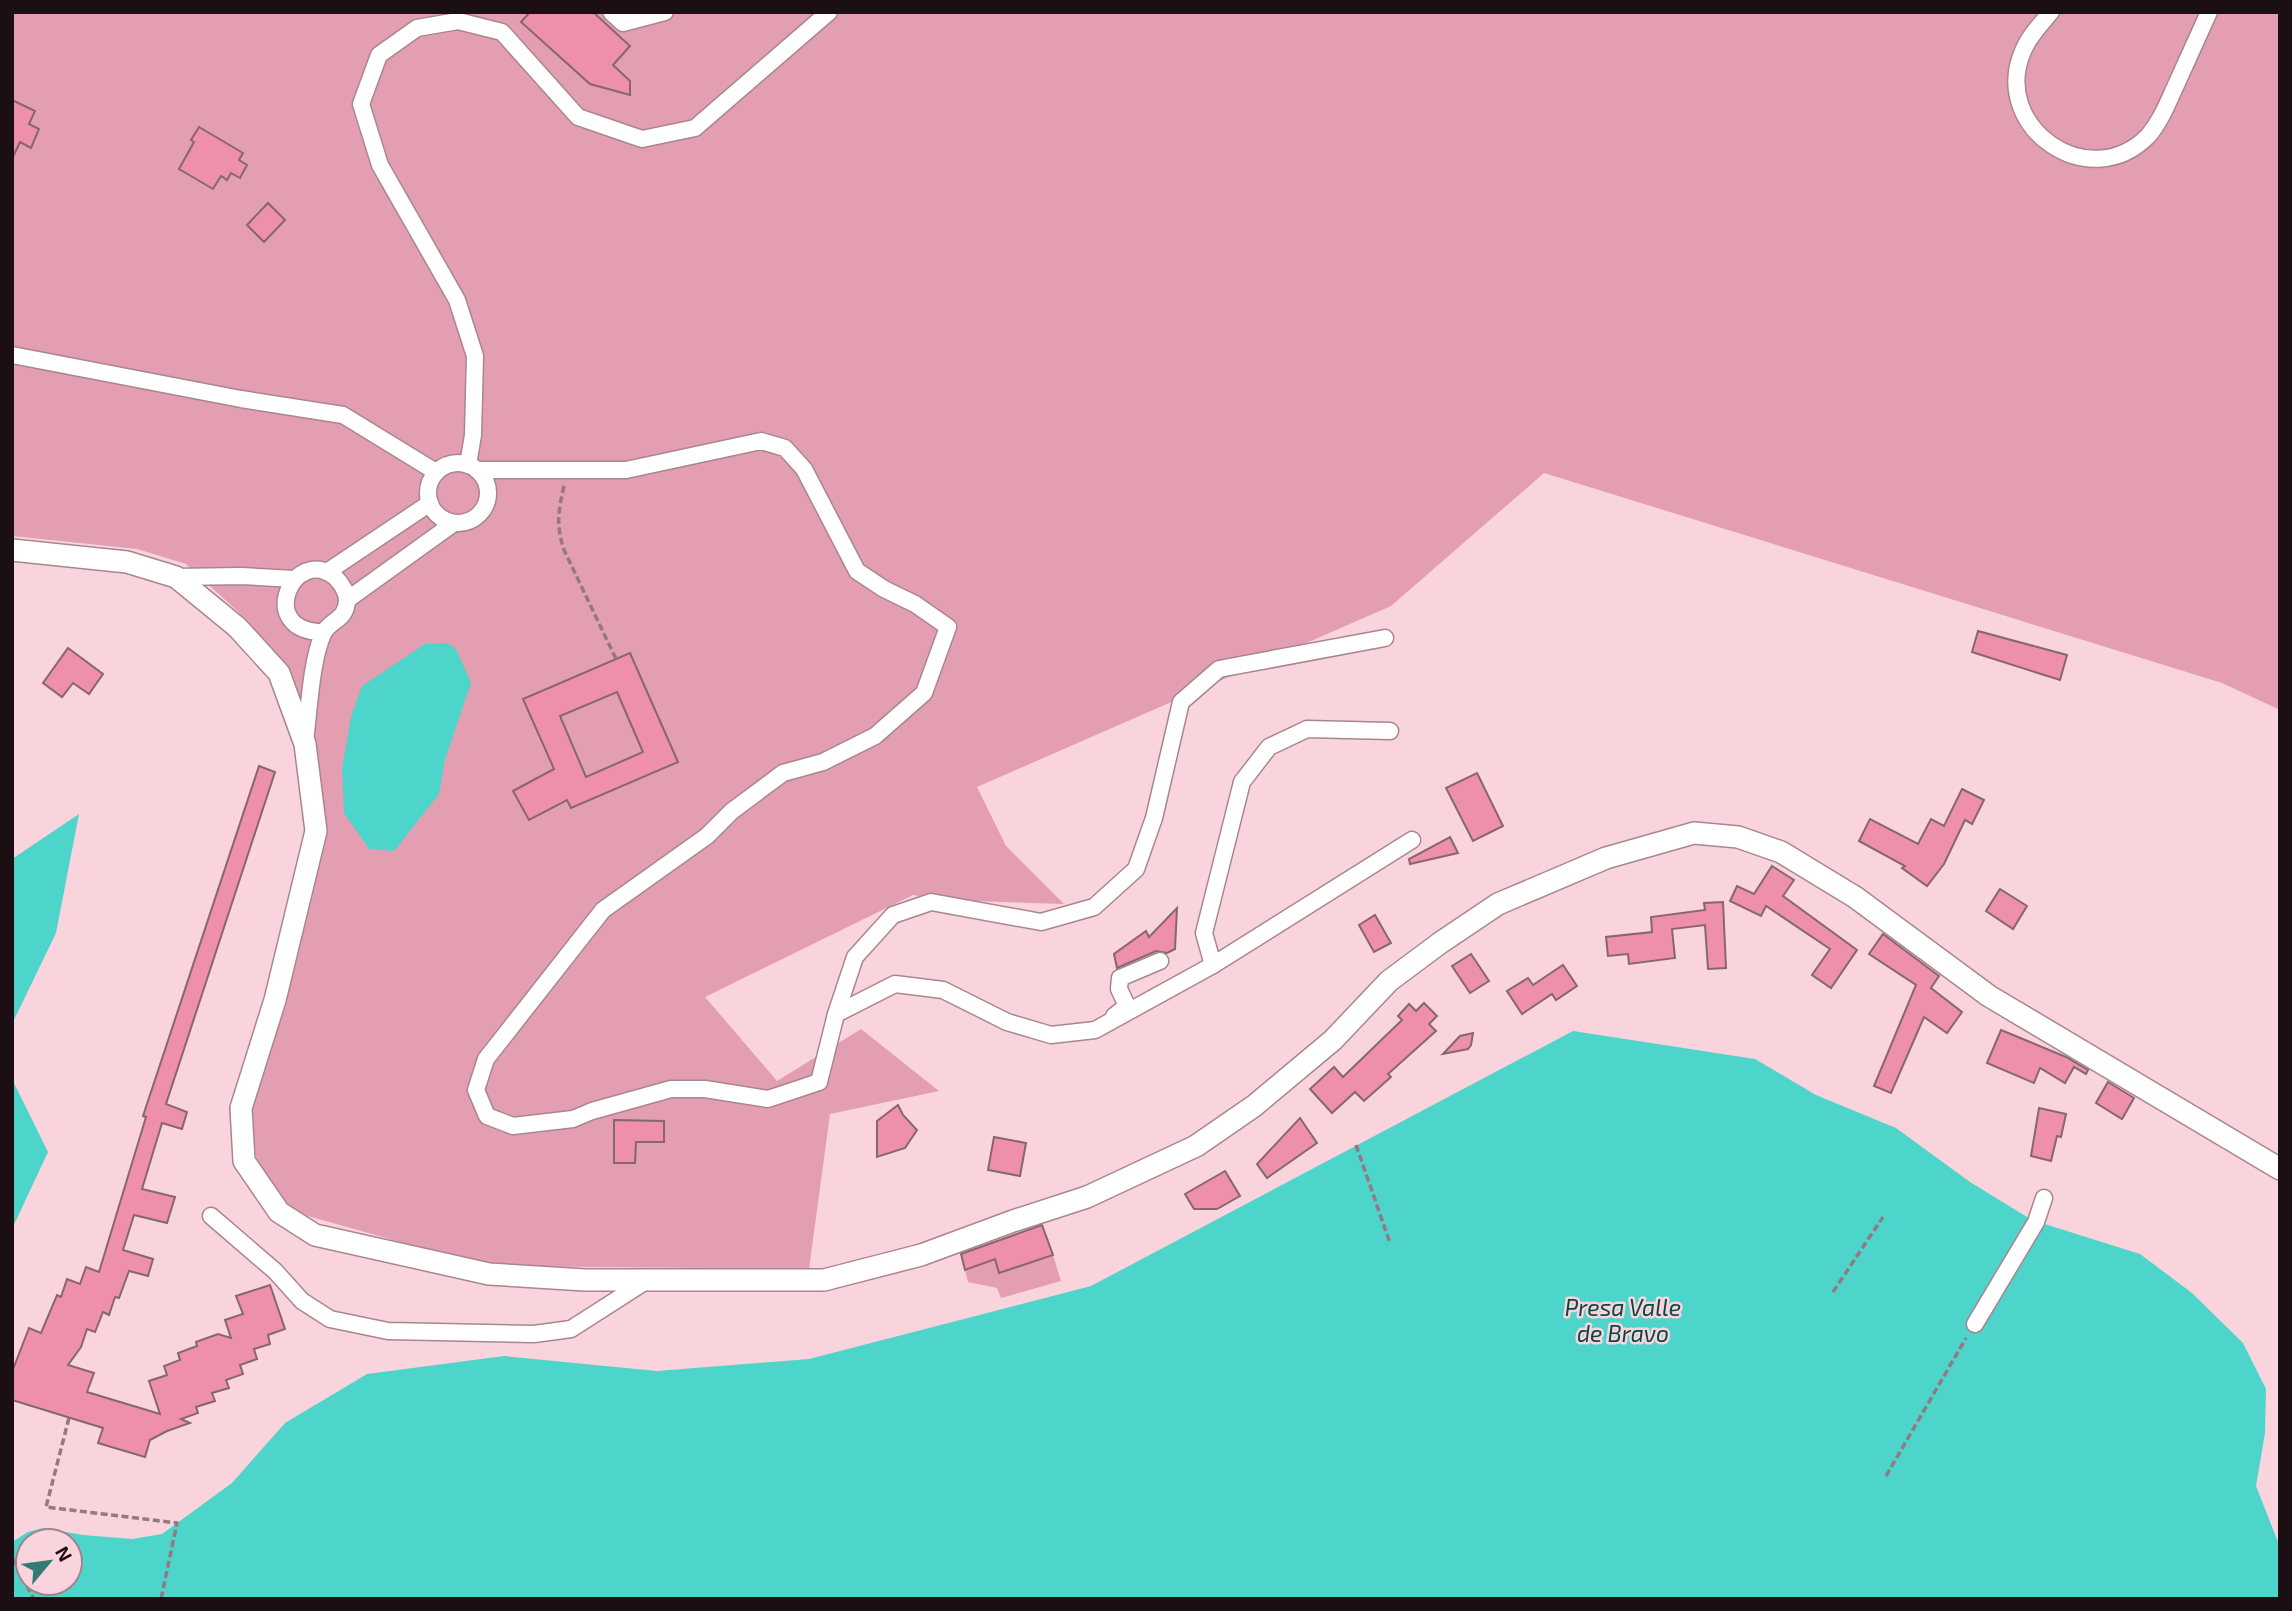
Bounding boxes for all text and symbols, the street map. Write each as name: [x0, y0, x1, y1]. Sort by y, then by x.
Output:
water label: Presa Valle de Bravo: [1565, 1293, 1681, 1347]
north arrow: [14, 1527, 84, 1597]
text: N: [51, 1542, 78, 1565]

